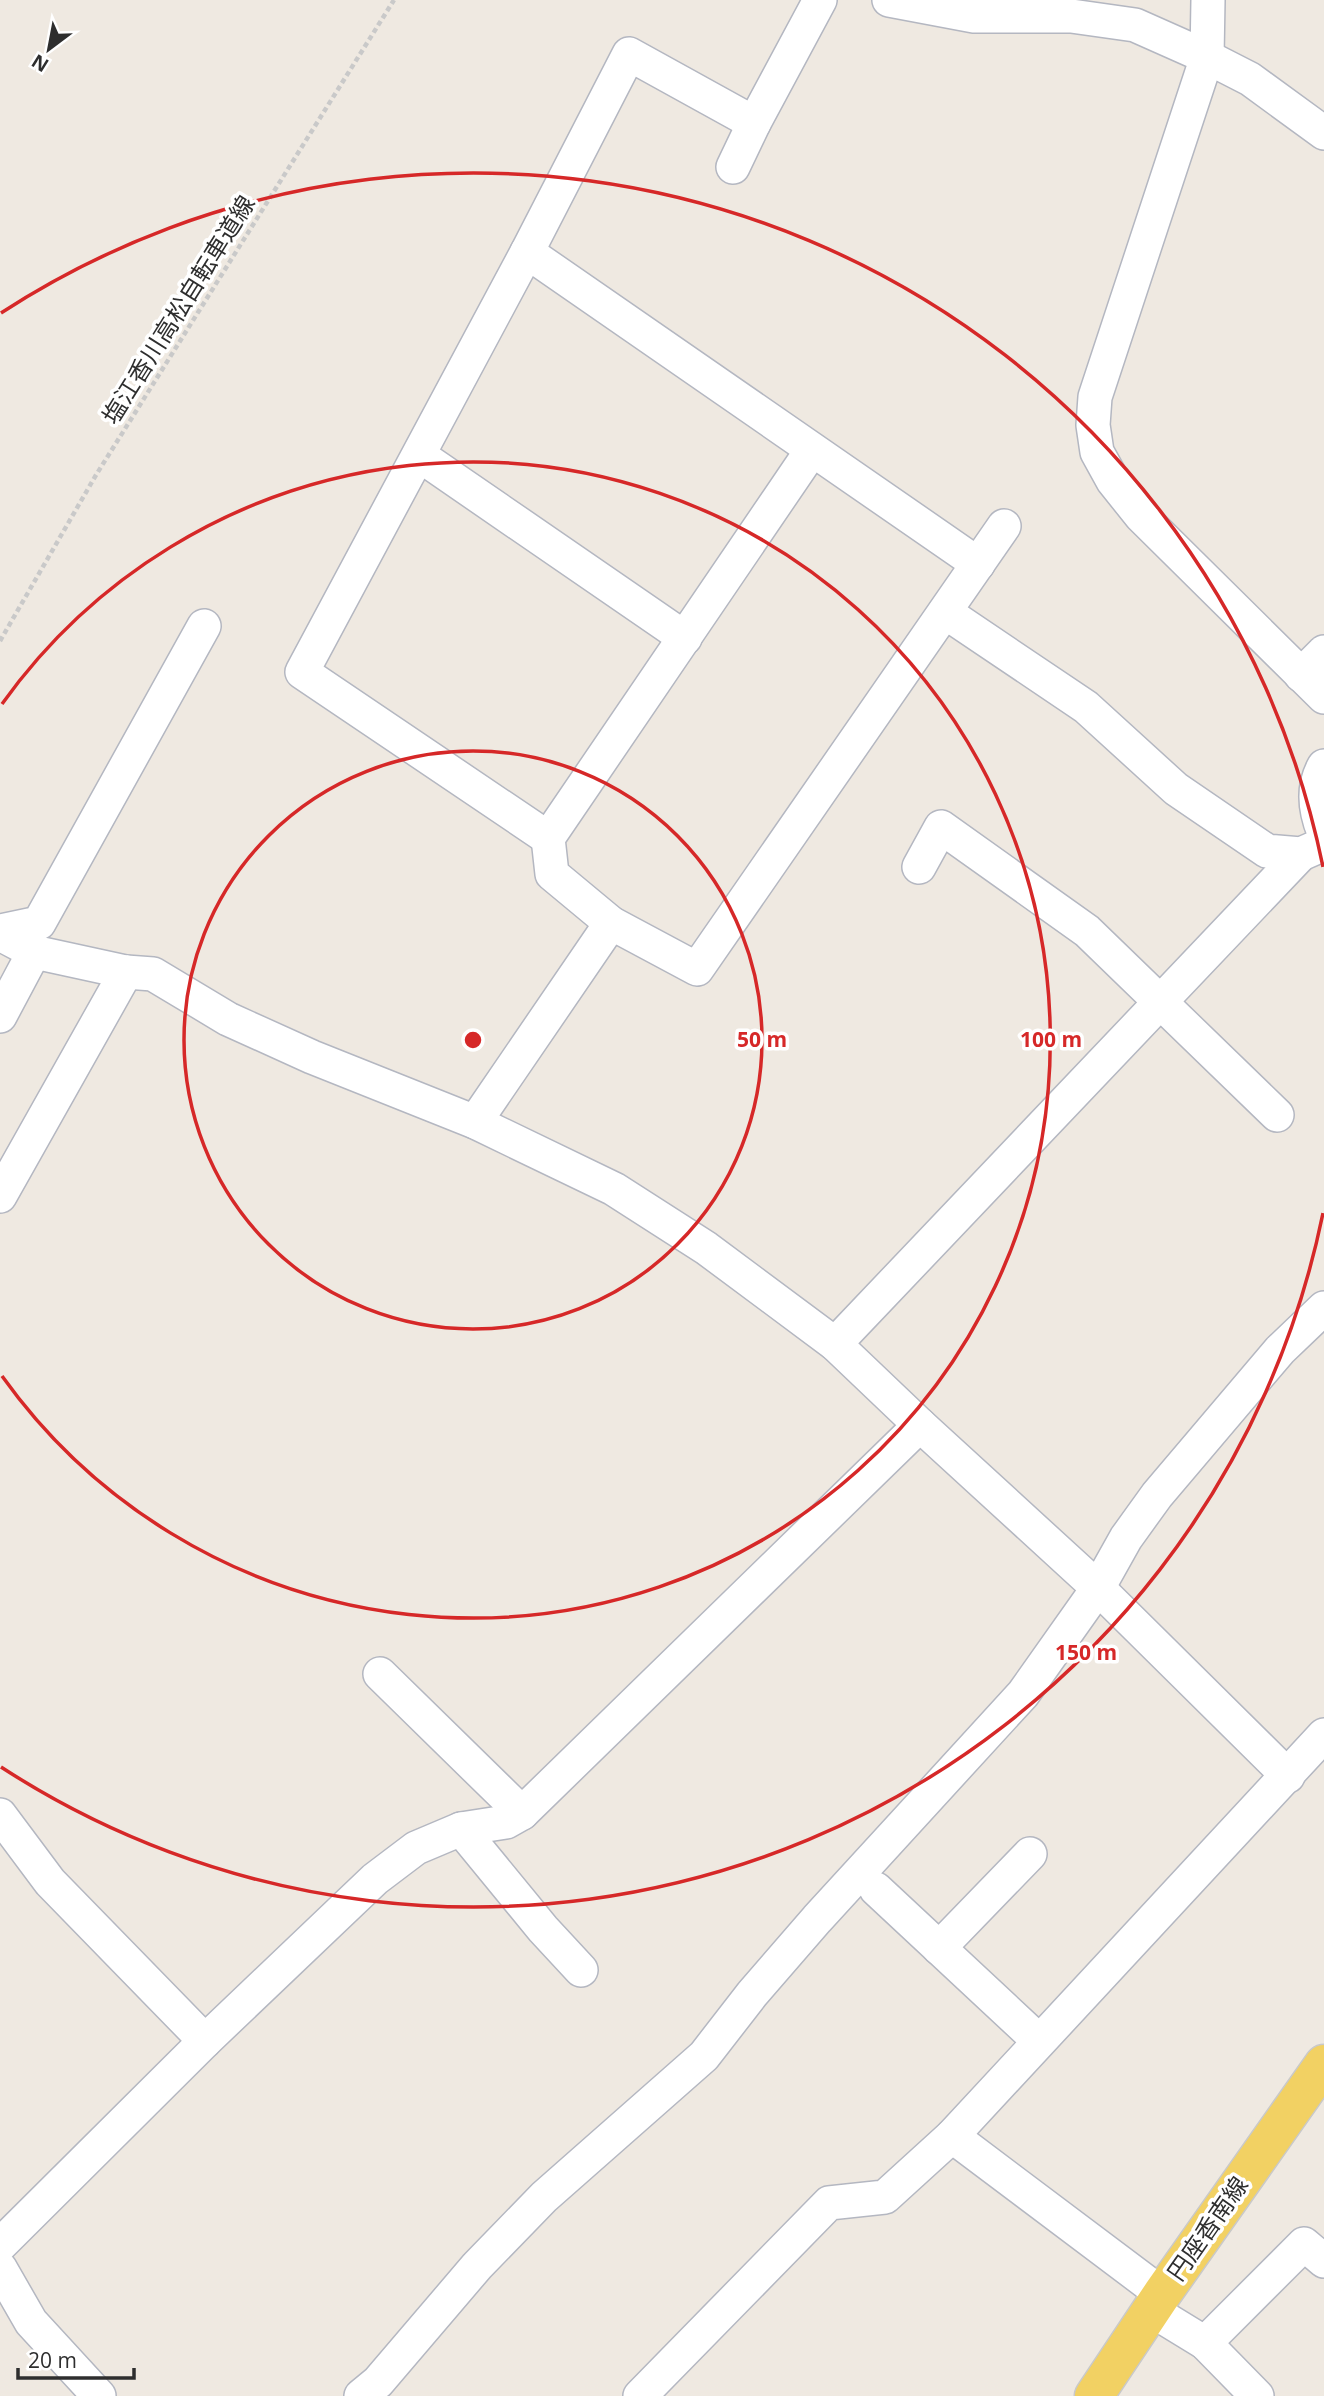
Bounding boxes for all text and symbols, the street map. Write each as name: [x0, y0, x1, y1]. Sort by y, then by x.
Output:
north arrow: [14, 14, 84, 84]
text: N: [27, 48, 53, 79]
street label: 塩江香川高松自転車道線: [94, 189, 262, 430]
text: 50 m: [737, 1025, 787, 1053]
text: 100 m: [1020, 1025, 1082, 1053]
centre of rings: [461, 1028, 485, 1052]
text: 150 m: [1055, 1638, 1117, 1666]
street label: 円座香南線: [1159, 2170, 1255, 2287]
scale bar: [18, 2336, 133, 2380]
text: 20 m: [28, 2346, 77, 2374]

